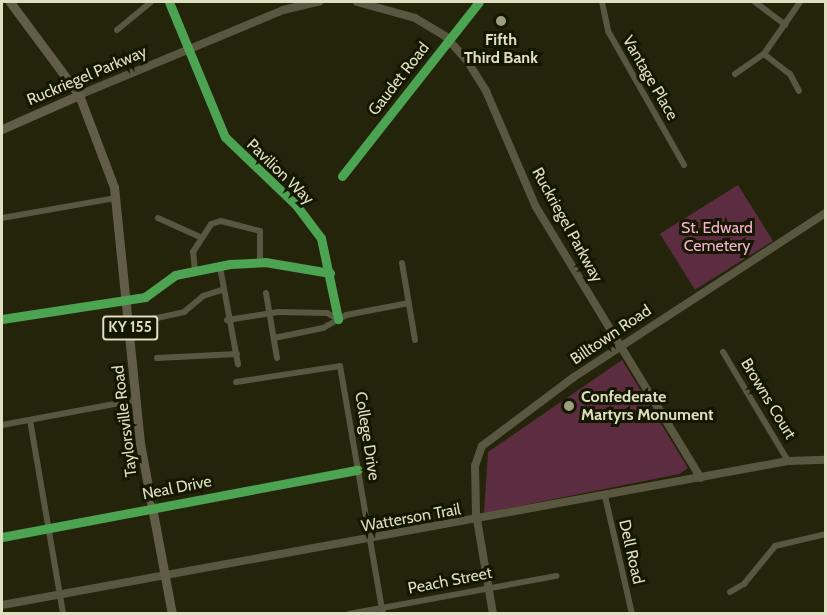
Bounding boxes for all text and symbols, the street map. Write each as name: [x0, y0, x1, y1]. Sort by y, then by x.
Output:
marker: Fifth Third Bank: [494, 14, 508, 28]
place label: Fifth Third Bank: [464, 30, 538, 68]
street label: Vantage Place: [618, 32, 682, 124]
street label: Gaudet Road: [364, 39, 434, 119]
street label: Ruckriegel Parkway: [24, 42, 150, 110]
street label: Pavilion Way: [242, 135, 318, 209]
street label: Ruckriegel Parkway: [528, 164, 606, 286]
park label: St. Edward Cemetery: [681, 218, 753, 256]
street label: Billtown Road: [567, 301, 655, 369]
road number: KY 155: [102, 316, 158, 340]
street label: Browns Court: [736, 355, 800, 443]
street label: Taylorsville Road: [109, 364, 141, 478]
place label: Confederate Martyrs Monument: [581, 387, 713, 425]
street label: College Drive: [350, 390, 384, 482]
marker: Confederate Martyrs Monument: [562, 399, 576, 413]
street label: Neal Drive: [141, 472, 213, 504]
street label: Watterson Trail: [360, 500, 462, 536]
street label: Dell Road: [614, 518, 648, 586]
street label: Peach Street: [406, 563, 494, 599]

